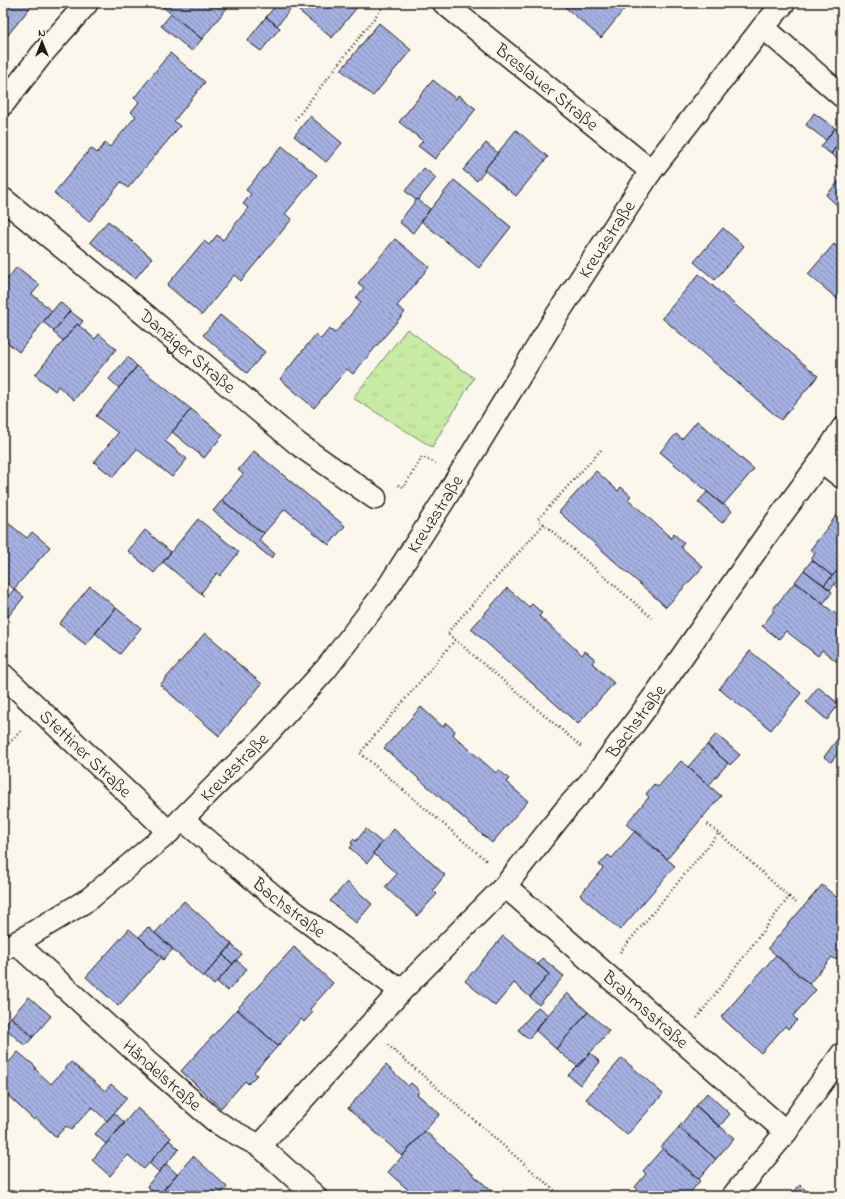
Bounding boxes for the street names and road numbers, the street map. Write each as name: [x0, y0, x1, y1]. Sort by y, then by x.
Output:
street label: Breslauer Straße: [488, 38, 604, 139]
street label: Kreuzstraße: [573, 195, 644, 284]
street label: Danziger Straße: [132, 303, 241, 401]
street label: Kreuzstraße: [402, 470, 472, 559]
street label: Bachstraße: [601, 679, 674, 765]
street label: Stettiner Straße: [32, 705, 137, 806]
street label: Kreuzstraße: [195, 727, 277, 809]
street label: Bachstraße: [245, 872, 331, 946]
street label: Brahmsstraße: [595, 965, 694, 1056]
street label: Händelstraße: [116, 1034, 207, 1119]

